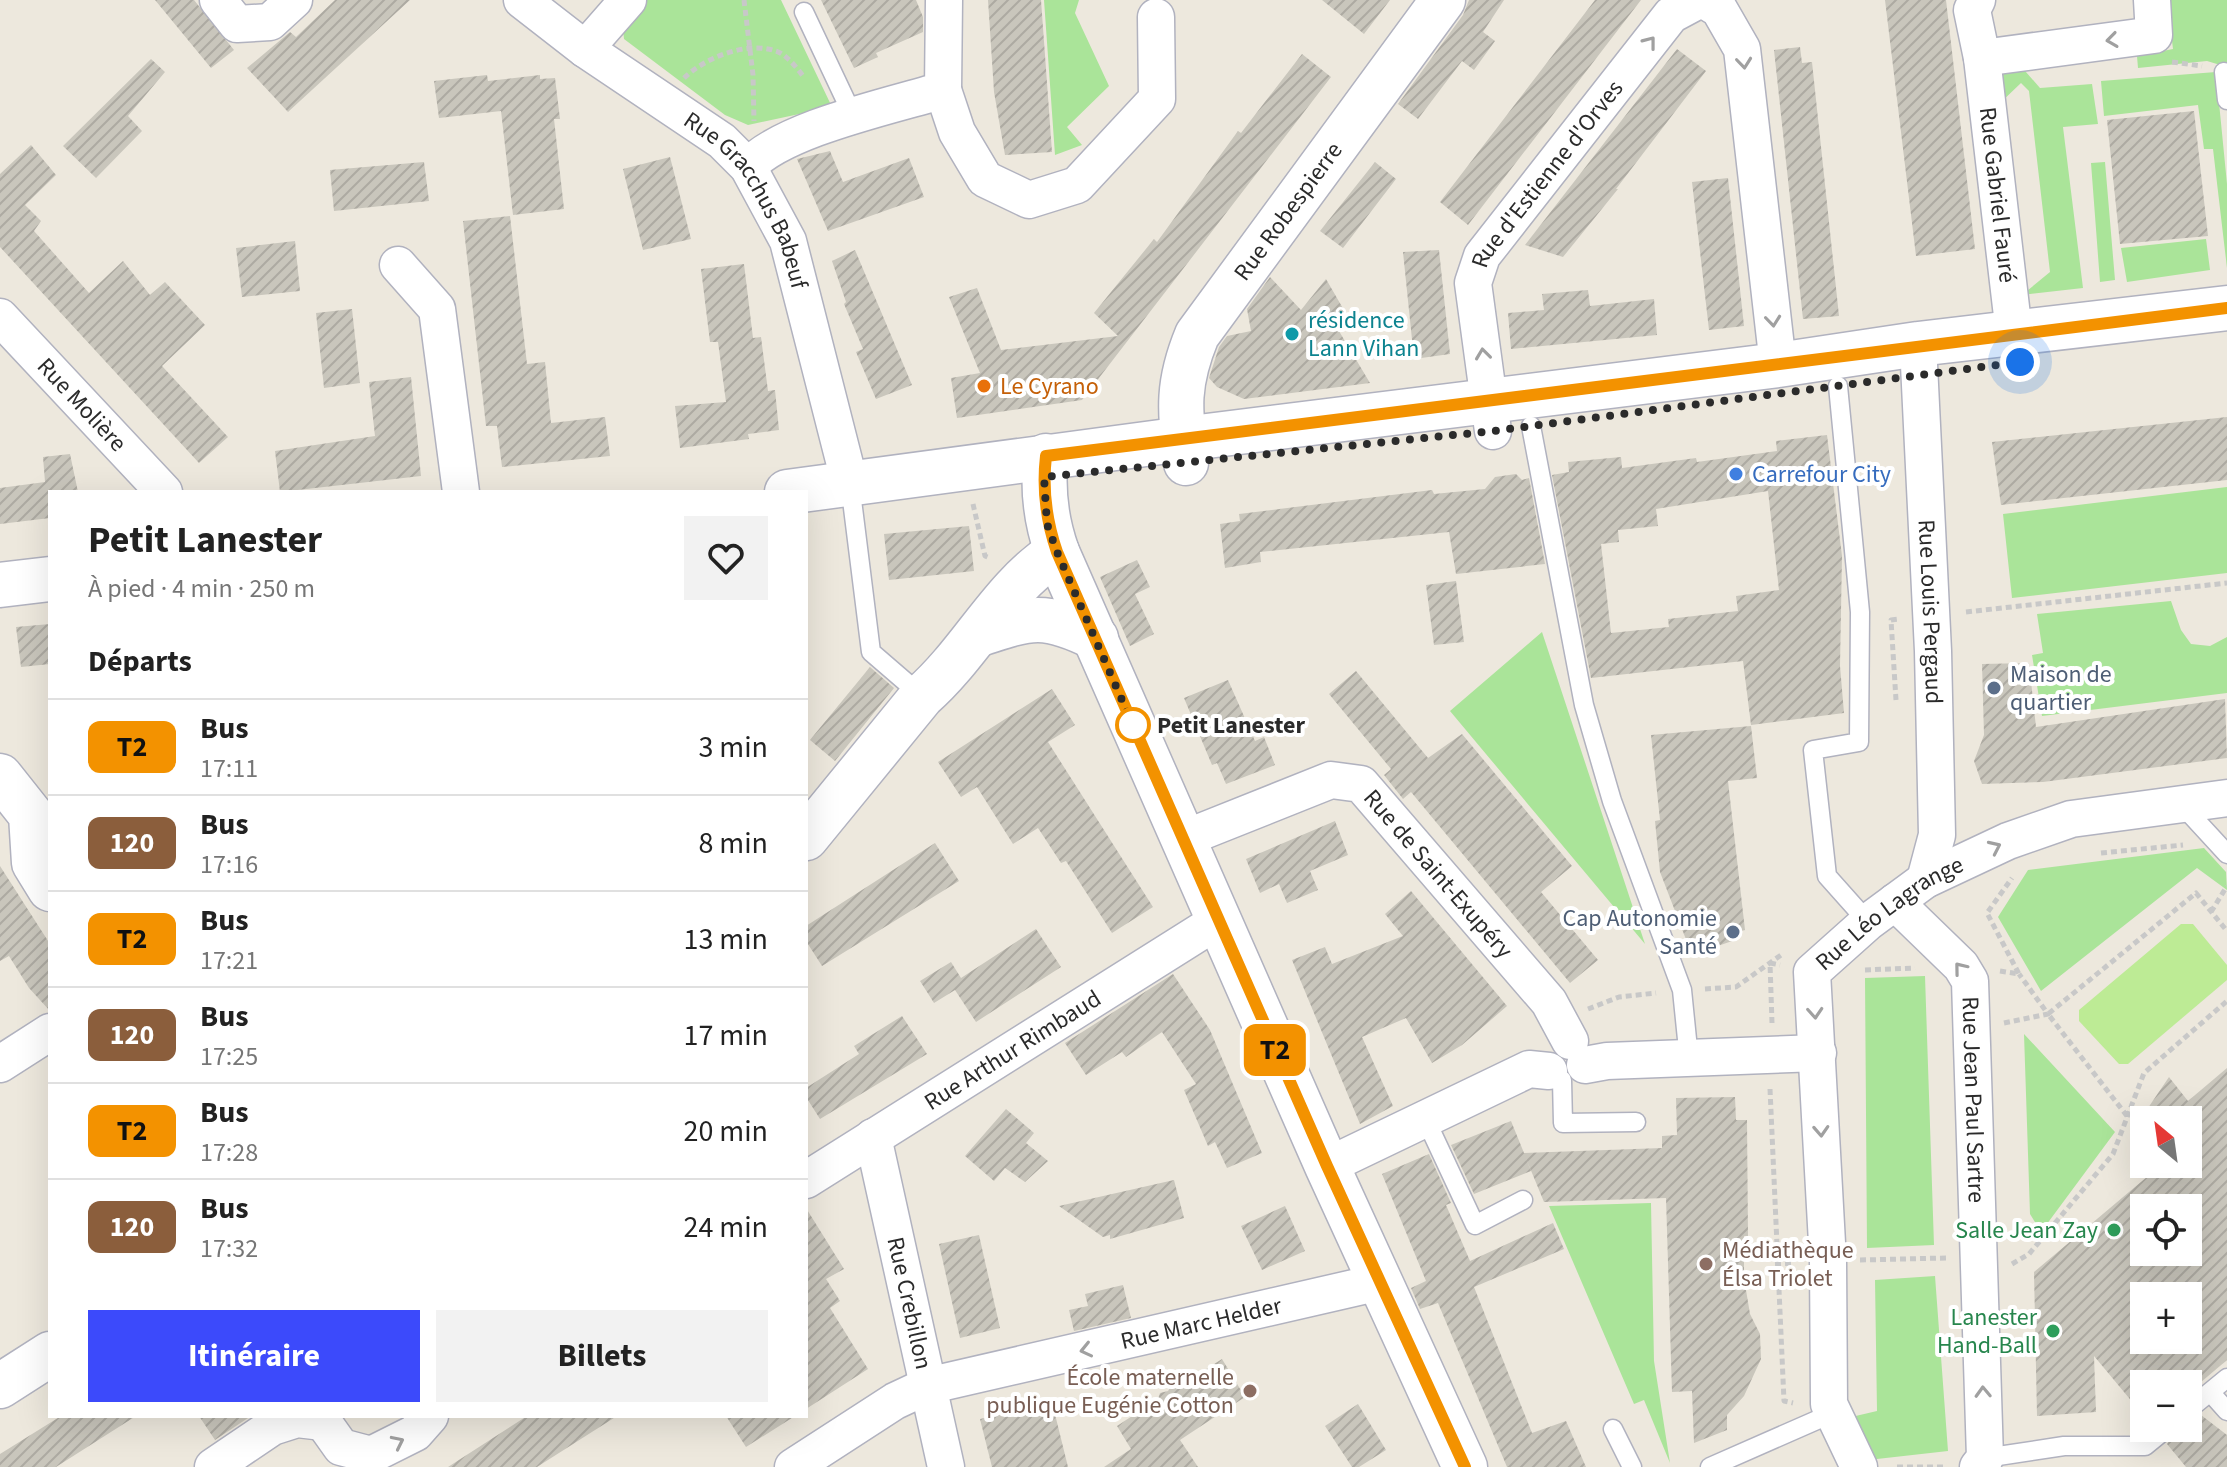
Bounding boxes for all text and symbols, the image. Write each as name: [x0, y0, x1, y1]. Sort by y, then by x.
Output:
one-way arrow: [2105, 32, 2118, 49]
one-way arrow: [1640, 37, 1655, 51]
one-way arrow: [1735, 56, 1752, 70]
street label: Rue d'Estienne d'Orves: [1462, 72, 1631, 272]
street label: Rue Gracchus Babeuf: [677, 103, 817, 293]
street label: Rue Gabriel Fauré: [1970, 105, 2026, 285]
street label: Rue Robespierre: [1225, 135, 1351, 288]
place label: résidence Lann Vihan: [1308, 303, 1419, 366]
one-way arrow: [1765, 315, 1782, 328]
marker: résidence Lann Vihan: [1283, 325, 1301, 343]
your location: [2000, 342, 2040, 382]
one-way arrow: [1474, 347, 1491, 360]
street label: Rue Molière: [29, 350, 135, 460]
place label: Le Cyrano: [1000, 369, 1099, 404]
marker: Le Cyrano: [975, 377, 993, 395]
place label: Carrefour City: [1752, 457, 1891, 492]
marker: Carrefour City: [1727, 465, 1745, 483]
text: Petit Lanester: [88, 513, 322, 567]
button: heart: [684, 516, 768, 600]
street label: Rue Louis Pergaud: [1909, 518, 1952, 704]
text: À pied · 4 min · 250 m: [88, 570, 315, 607]
text: Départs: [88, 640, 192, 683]
place label: Maison de quartier: [2010, 657, 2112, 720]
marker: Maison de quartier: [1985, 679, 2003, 697]
text: Bus: [200, 707, 248, 750]
marker: Petit Lanester: [1116, 708, 1150, 742]
place label: Petit Lanester: [1157, 708, 1305, 743]
text: 3 min: [698, 726, 768, 769]
text: T2: [117, 727, 147, 767]
text: 17:11: [200, 750, 258, 787]
street label: Rue de Saint-Exupéry: [1355, 781, 1521, 966]
text: Bus: [200, 803, 248, 846]
text: 8 min: [698, 822, 768, 865]
text: 120: [110, 823, 154, 863]
one-way arrow: [1987, 841, 2002, 857]
text: 17:16: [200, 846, 258, 883]
street label: Rue Léo Lagrange: [1807, 847, 1969, 979]
text: Bus: [200, 899, 248, 942]
place label: Cap Autonomie Santé: [1563, 901, 1717, 964]
text: 13 min: [684, 918, 768, 961]
text: T2: [117, 919, 147, 959]
marker: Cap Autonomie Santé: [1724, 923, 1742, 941]
text: 17:21: [200, 942, 258, 979]
one-way arrow: [1955, 963, 1970, 977]
street label: Rue Arthur Rimbaud: [917, 981, 1108, 1119]
text: Bus: [200, 995, 248, 1038]
street label: Rue Jean Paul Sartre: [1953, 996, 1994, 1203]
one-way arrow: [1806, 1007, 1823, 1020]
text: 17 min: [684, 1014, 768, 1057]
text: 120: [110, 1015, 154, 1055]
line badge: T2: [1239, 1024, 1311, 1076]
text: T2: [1260, 1030, 1290, 1070]
text: 17:25: [200, 1038, 258, 1075]
text: Bus: [200, 1091, 248, 1134]
north arrow: [2130, 1106, 2202, 1178]
map controls: [2130, 1106, 2202, 1442]
text: 20 min: [684, 1110, 768, 1153]
text: T2: [117, 1111, 147, 1151]
one-way arrow: [1813, 1125, 1830, 1138]
text: 17:28: [200, 1134, 258, 1171]
text: Bus: [200, 1187, 248, 1230]
button: locate: [2130, 1194, 2202, 1266]
text: 24 min: [684, 1206, 768, 1249]
text: 120: [110, 1207, 154, 1247]
place label: Salle Jean Zay: [1955, 1213, 2098, 1248]
marker: Salle Jean Zay: [2105, 1221, 2123, 1239]
text: 17:32: [200, 1230, 258, 1267]
street label: Rue Crebillon: [878, 1233, 941, 1373]
place label: Médiathèque Élsa Triolet: [1722, 1233, 1854, 1296]
marker: Médiathèque Élsa Triolet: [1697, 1255, 1715, 1273]
button: +: [2130, 1282, 2202, 1354]
street label: Rue Marc Helder: [1117, 1288, 1286, 1359]
place label: Lanester Hand-Ball: [1937, 1300, 2038, 1363]
button: Itinéraire: [88, 1310, 420, 1402]
button: Billets: [436, 1310, 768, 1402]
marker: Lanester Hand-Ball: [2044, 1322, 2062, 1340]
one-way arrow: [1079, 1341, 1093, 1358]
place label: École maternelle publique Eugénie Cotton: [986, 1360, 1234, 1423]
button: −: [2130, 1370, 2202, 1442]
marker: École maternelle publique Eugénie Cotton: [1241, 1382, 1259, 1400]
one-way arrow: [1974, 1385, 1992, 1398]
one-way arrow: [389, 1436, 404, 1452]

